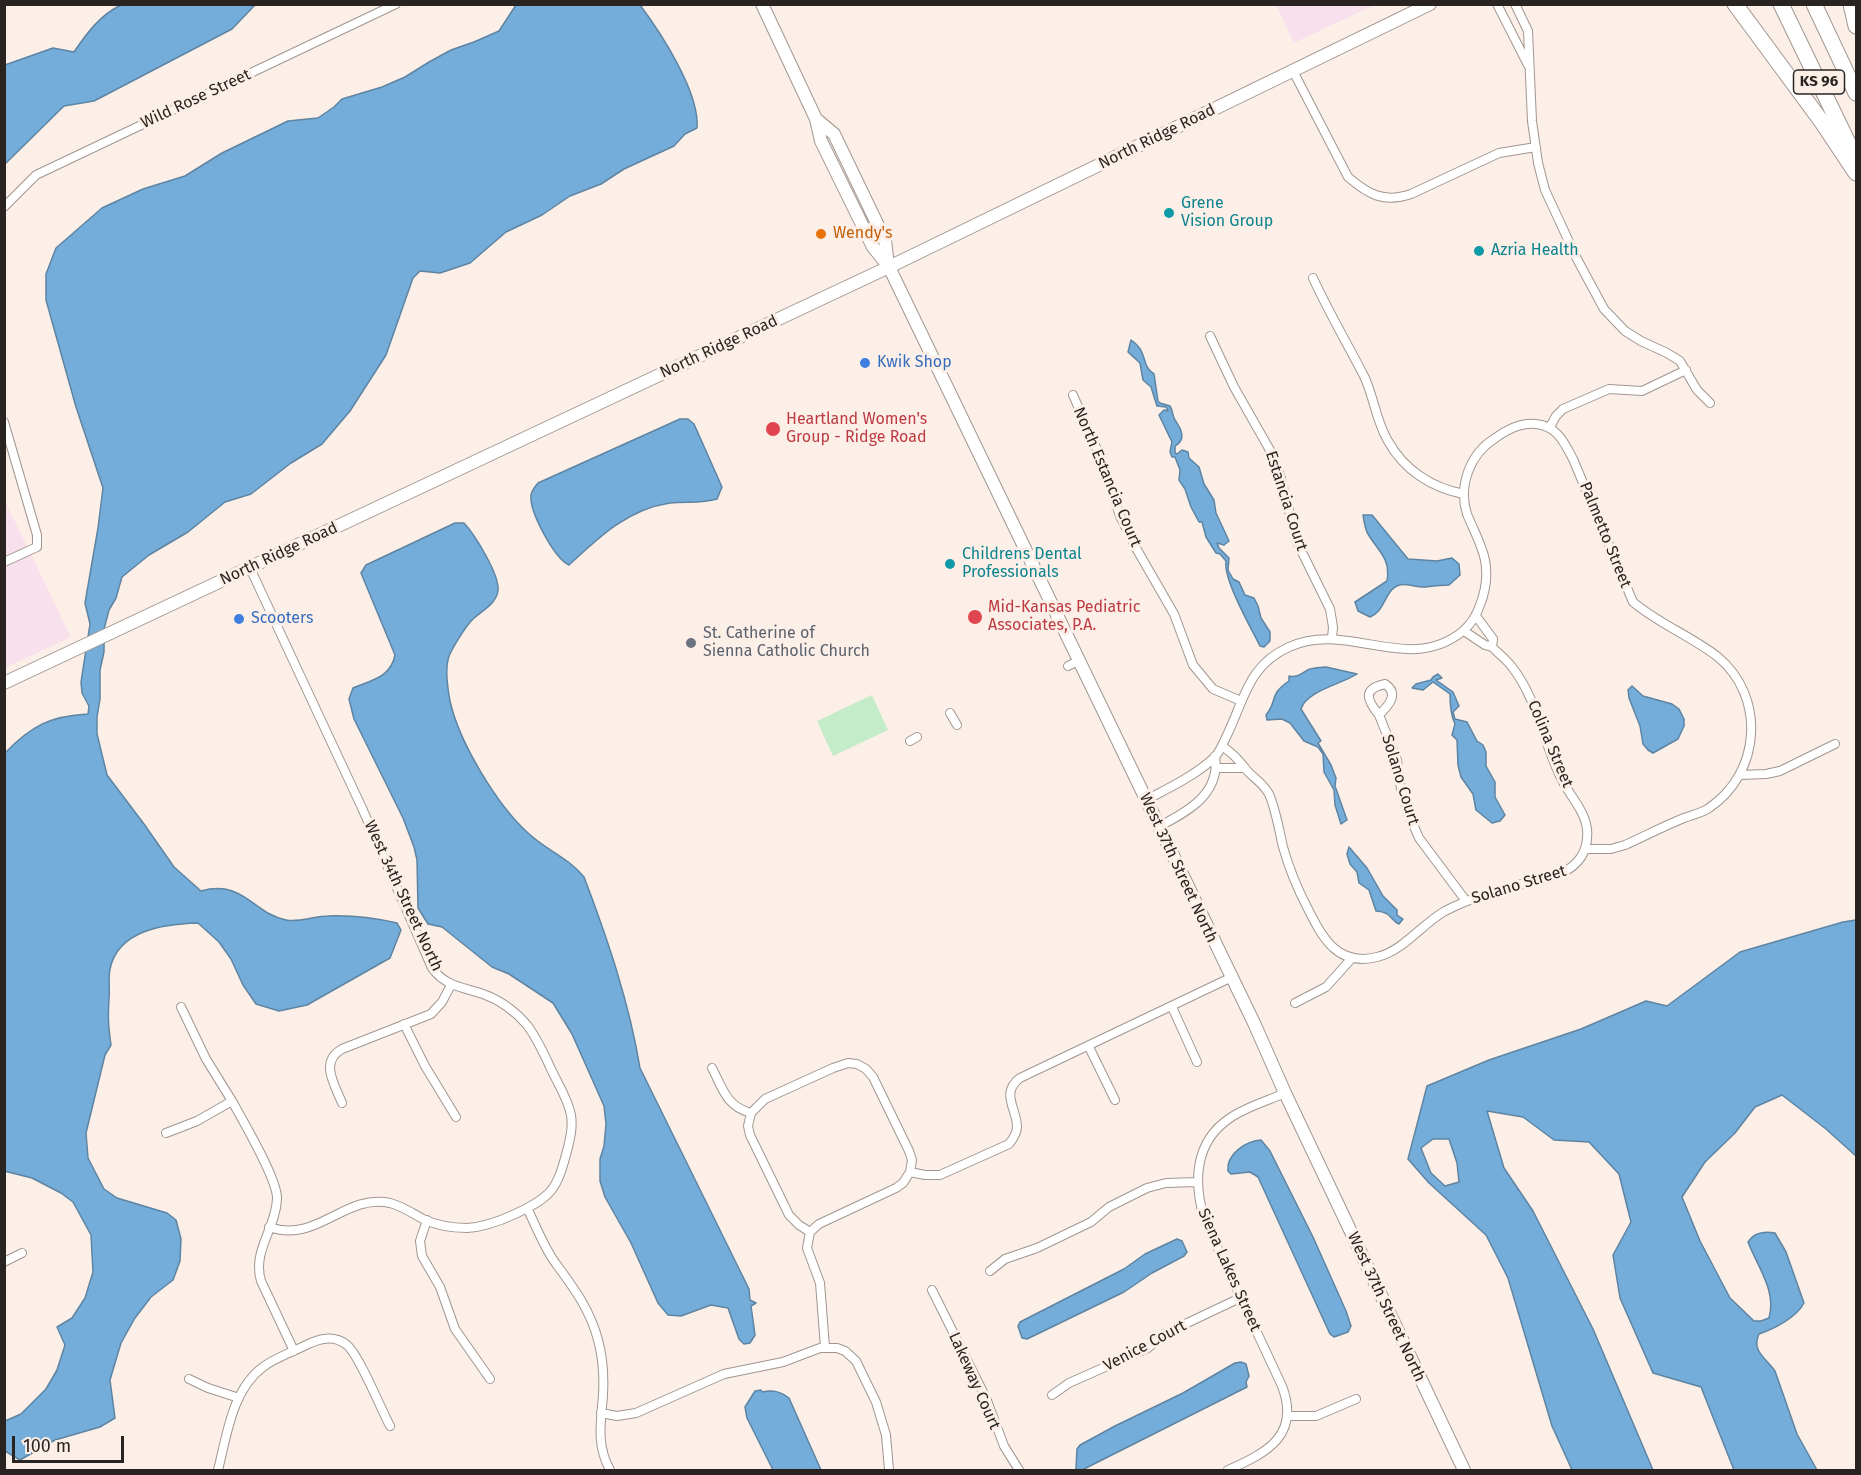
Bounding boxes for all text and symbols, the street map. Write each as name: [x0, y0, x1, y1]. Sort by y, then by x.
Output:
street label: Wild Rose Street: [138, 65, 254, 133]
road number: KS 96: [1794, 70, 1844, 94]
street label: North Ridge Road: [1095, 100, 1219, 174]
place label: Grene Vision Group: [1181, 194, 1273, 232]
marker: Grene Vision Group: [1162, 206, 1176, 220]
place label: Wendy's: [833, 224, 892, 244]
marker: Wendy's: [814, 227, 828, 241]
place label: Azria Health: [1491, 241, 1579, 261]
marker: Azria Health: [1472, 244, 1486, 258]
street label: North Ridge Road: [657, 311, 781, 383]
place label: Kwik Shop: [877, 353, 952, 373]
marker: Kwik Shop: [858, 356, 872, 370]
street label: North Estancia Court: [1069, 404, 1145, 550]
place label: Heartland Women's Group - Ridge Road: [786, 410, 927, 448]
marker: Heartland Women's Group - Ridge Road: [764, 420, 782, 438]
street label: Estancia Court: [1261, 449, 1311, 553]
street label: Palmetto Street: [1575, 479, 1635, 591]
street label: North Ridge Road: [217, 518, 341, 590]
place label: Childrens Dental Professionals: [962, 545, 1082, 583]
marker: Childrens Dental Professionals: [943, 557, 957, 571]
place label: Mid-Kansas Pediatric Associates, P.A.: [988, 598, 1140, 636]
marker: Mid-Kansas Pediatric Associates, P.A.: [966, 608, 984, 626]
place label: Scooters: [251, 609, 313, 629]
marker: Scooters: [232, 612, 246, 626]
place label: St. Catherine of Sienna Catholic Church: [703, 624, 870, 662]
marker: St. Catherine of Sienna Catholic Church: [684, 636, 698, 650]
street label: Colina Street: [1523, 697, 1577, 791]
street label: Solano Court: [1377, 732, 1423, 828]
street label: West 37th Street North: [1135, 790, 1221, 946]
street label: West 34th Street North: [360, 817, 446, 975]
street label: Solano Street: [1469, 862, 1569, 908]
street label: Siena Lakes Street: [1193, 1205, 1265, 1335]
street label: West 37th Street North: [1343, 1229, 1429, 1385]
street label: Venice Court: [1100, 1316, 1190, 1376]
street label: Lakeway Court: [944, 1329, 1004, 1433]
scale bar: [15, 1424, 128, 1462]
text: 100 m: [23, 1435, 71, 1457]

